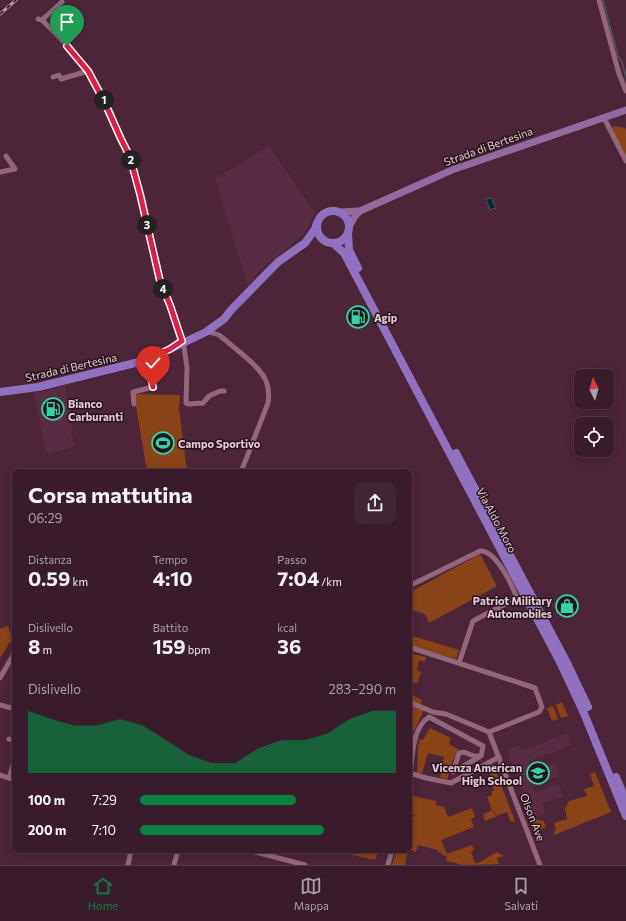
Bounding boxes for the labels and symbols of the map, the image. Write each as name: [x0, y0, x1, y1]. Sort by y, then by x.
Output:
pin: [50, 5, 84, 46]
pin: 1: [94, 90, 114, 110]
street label: Strada di Bertesina: [442, 124, 534, 168]
pin: 2: [121, 150, 141, 170]
pin: 3: [137, 215, 157, 235]
pin: 4: [153, 279, 173, 299]
fuel station icon: Agip: [345, 304, 371, 330]
place label: Agip: [374, 311, 398, 324]
pin: [136, 346, 170, 387]
street label: Strada di Bertesina: [24, 350, 118, 384]
north arrow: [574, 369, 614, 409]
fuel station icon: Bianco Carburanti: [40, 396, 66, 422]
place label: Bianco Carburanti: [68, 397, 123, 423]
sports icon: Campo Sportivo: [150, 430, 176, 456]
place label: Campo Sportivo: [178, 437, 261, 450]
street label: Via Aldo Moro: [474, 485, 520, 555]
shop icon: Patriot Military Automobiles: [554, 593, 580, 619]
place label: Patriot Military Automobiles: [473, 594, 552, 620]
school or university icon: Vicenza American High School: [525, 760, 551, 786]
place label: Vicenza American High School: [432, 761, 522, 787]
street label: Olson Ave: [518, 791, 548, 843]

